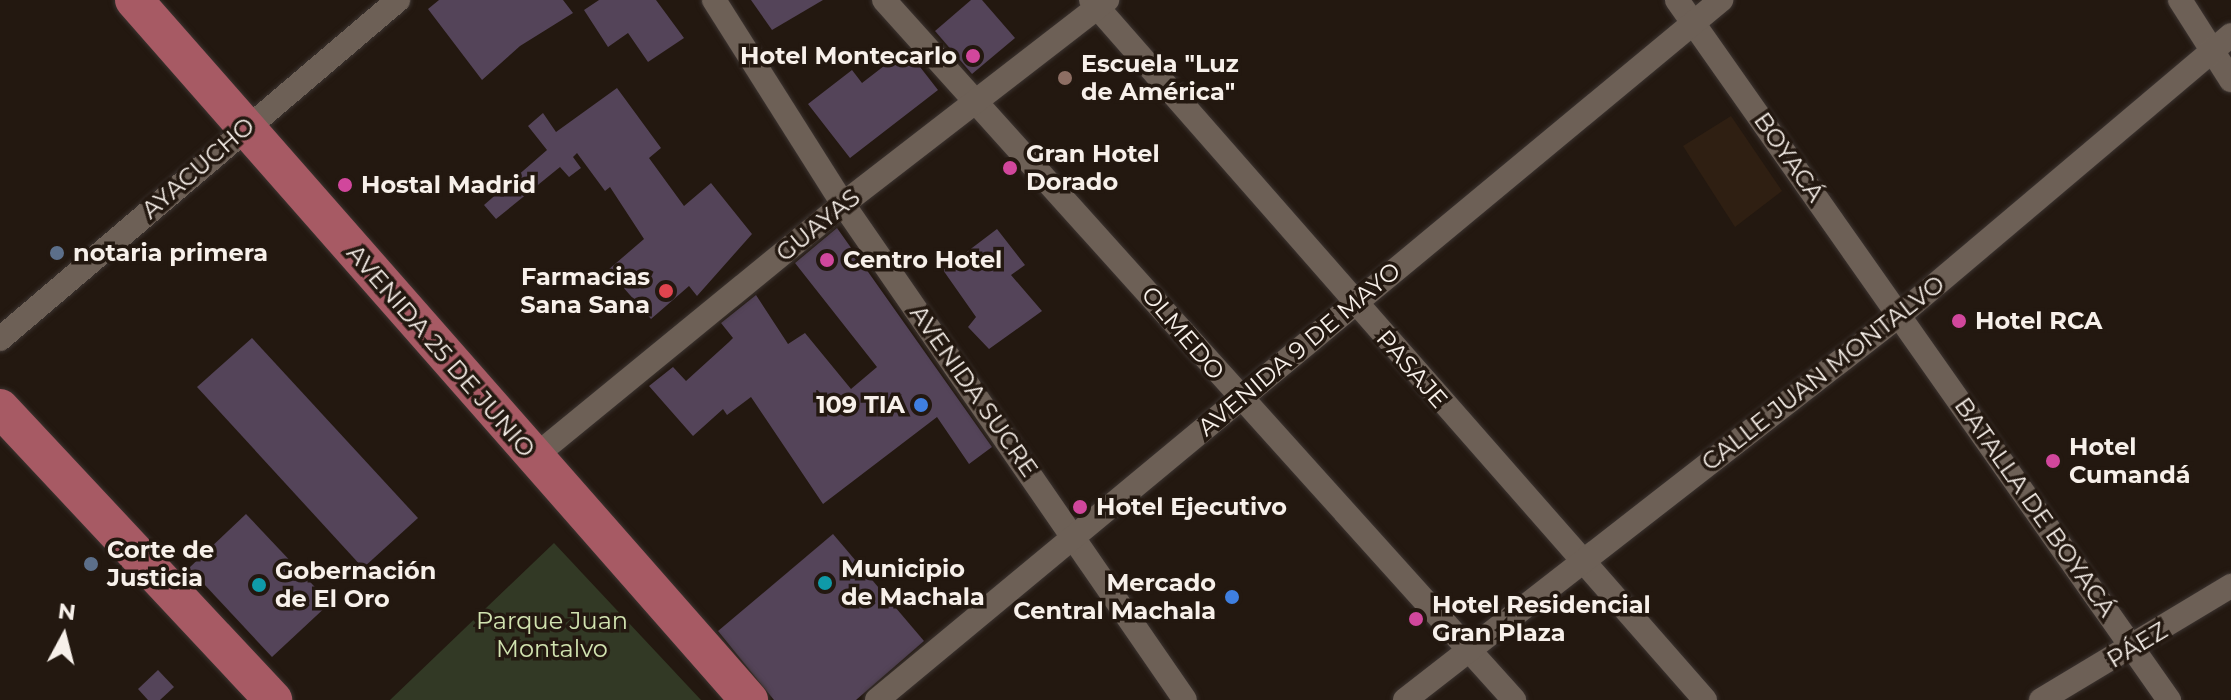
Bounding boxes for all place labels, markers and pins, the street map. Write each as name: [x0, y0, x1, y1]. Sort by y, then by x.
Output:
place label: Hotel Montecarlo: [740, 42, 957, 70]
marker: Hotel Montecarlo: [964, 47, 982, 65]
place label: Escuela "Luz de América": [1081, 50, 1239, 106]
marker: Escuela "Luz de América": [1056, 69, 1074, 87]
place label: Gran Hotel Dorado: [1026, 140, 1160, 196]
marker: Gran Hotel Dorado: [1001, 159, 1019, 177]
place label: Hostal Madrid: [361, 171, 536, 199]
marker: Hostal Madrid: [336, 176, 354, 194]
place label: notaria primera: [73, 239, 268, 267]
marker: notaria primera: [48, 244, 66, 262]
place label: Centro Hotel: [843, 246, 1002, 274]
marker: Centro Hotel: [818, 251, 836, 269]
place label: Farmacias Sana Sana: [520, 263, 650, 319]
marker: Farmacias Sana Sana: [657, 282, 675, 300]
place label: Hotel RCA: [1975, 307, 2102, 335]
marker: Hotel RCA: [1950, 312, 1968, 330]
place label: 109 TIA: [816, 391, 905, 419]
marker: 109 TIA: [912, 396, 930, 414]
place label: Hotel Cumandá: [2069, 433, 2191, 489]
marker: Hotel Cumandá: [2044, 452, 2062, 470]
place label: Hotel Ejecutivo: [1096, 493, 1287, 521]
marker: Hotel Ejecutivo: [1071, 498, 1089, 516]
place label: Corte de Justicia: [107, 536, 214, 592]
marker: Corte de Justicia: [82, 555, 100, 573]
place label: Municipio de Machala: [841, 555, 985, 611]
place label: Gobernación de El Oro: [275, 557, 436, 613]
place label: Mercado Central Machala: [1013, 569, 1216, 625]
marker: Municipio de Machala: [816, 574, 834, 592]
marker: Gobernación de El Oro: [250, 576, 268, 594]
marker: Mercado Central Machala: [1223, 588, 1241, 606]
place label: Hotel Residencial Gran Plaza: [1432, 591, 1651, 647]
marker: Hotel Residencial Gran Plaza: [1407, 610, 1425, 628]

